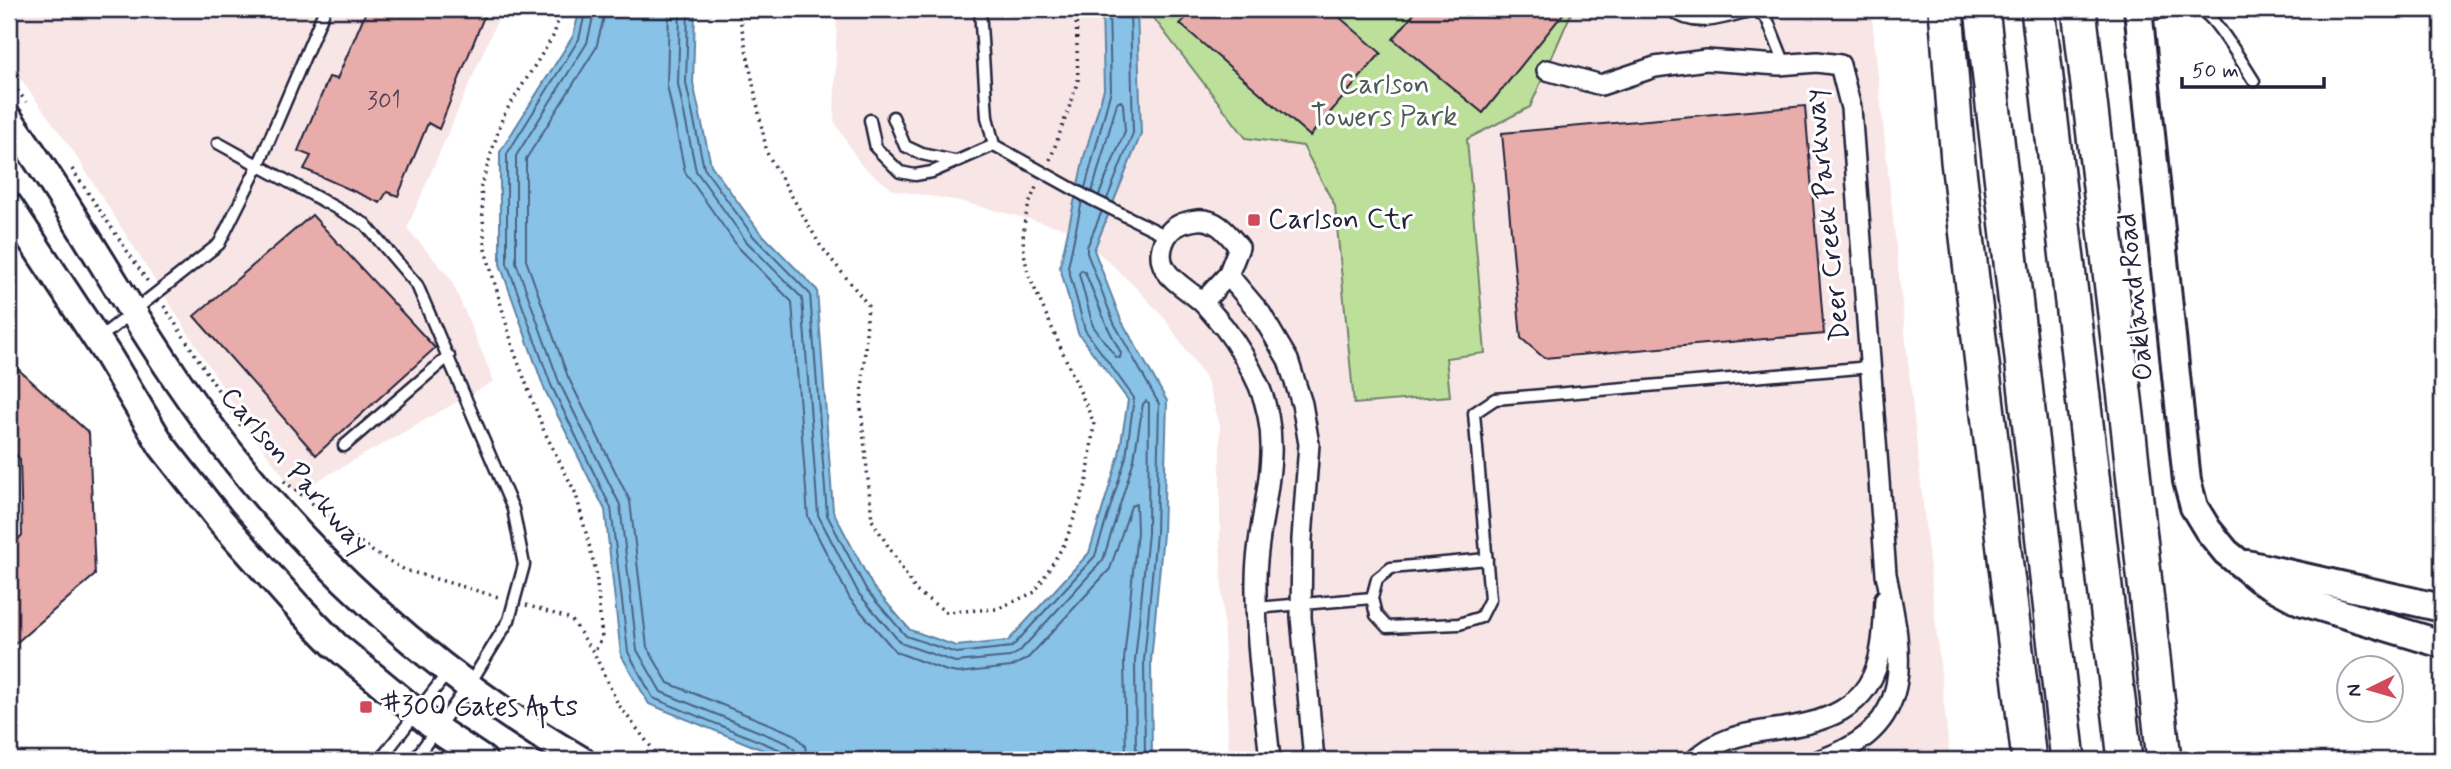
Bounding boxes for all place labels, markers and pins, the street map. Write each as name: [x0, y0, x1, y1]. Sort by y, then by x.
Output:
place label: Carlson Ctr: [1268, 202, 1413, 239]
marker: Carlson Ctr: [1246, 212, 1262, 228]
place label: #300 Gates Apts: [380, 689, 578, 729]
marker: #300 Gates Apts: [358, 699, 374, 715]

